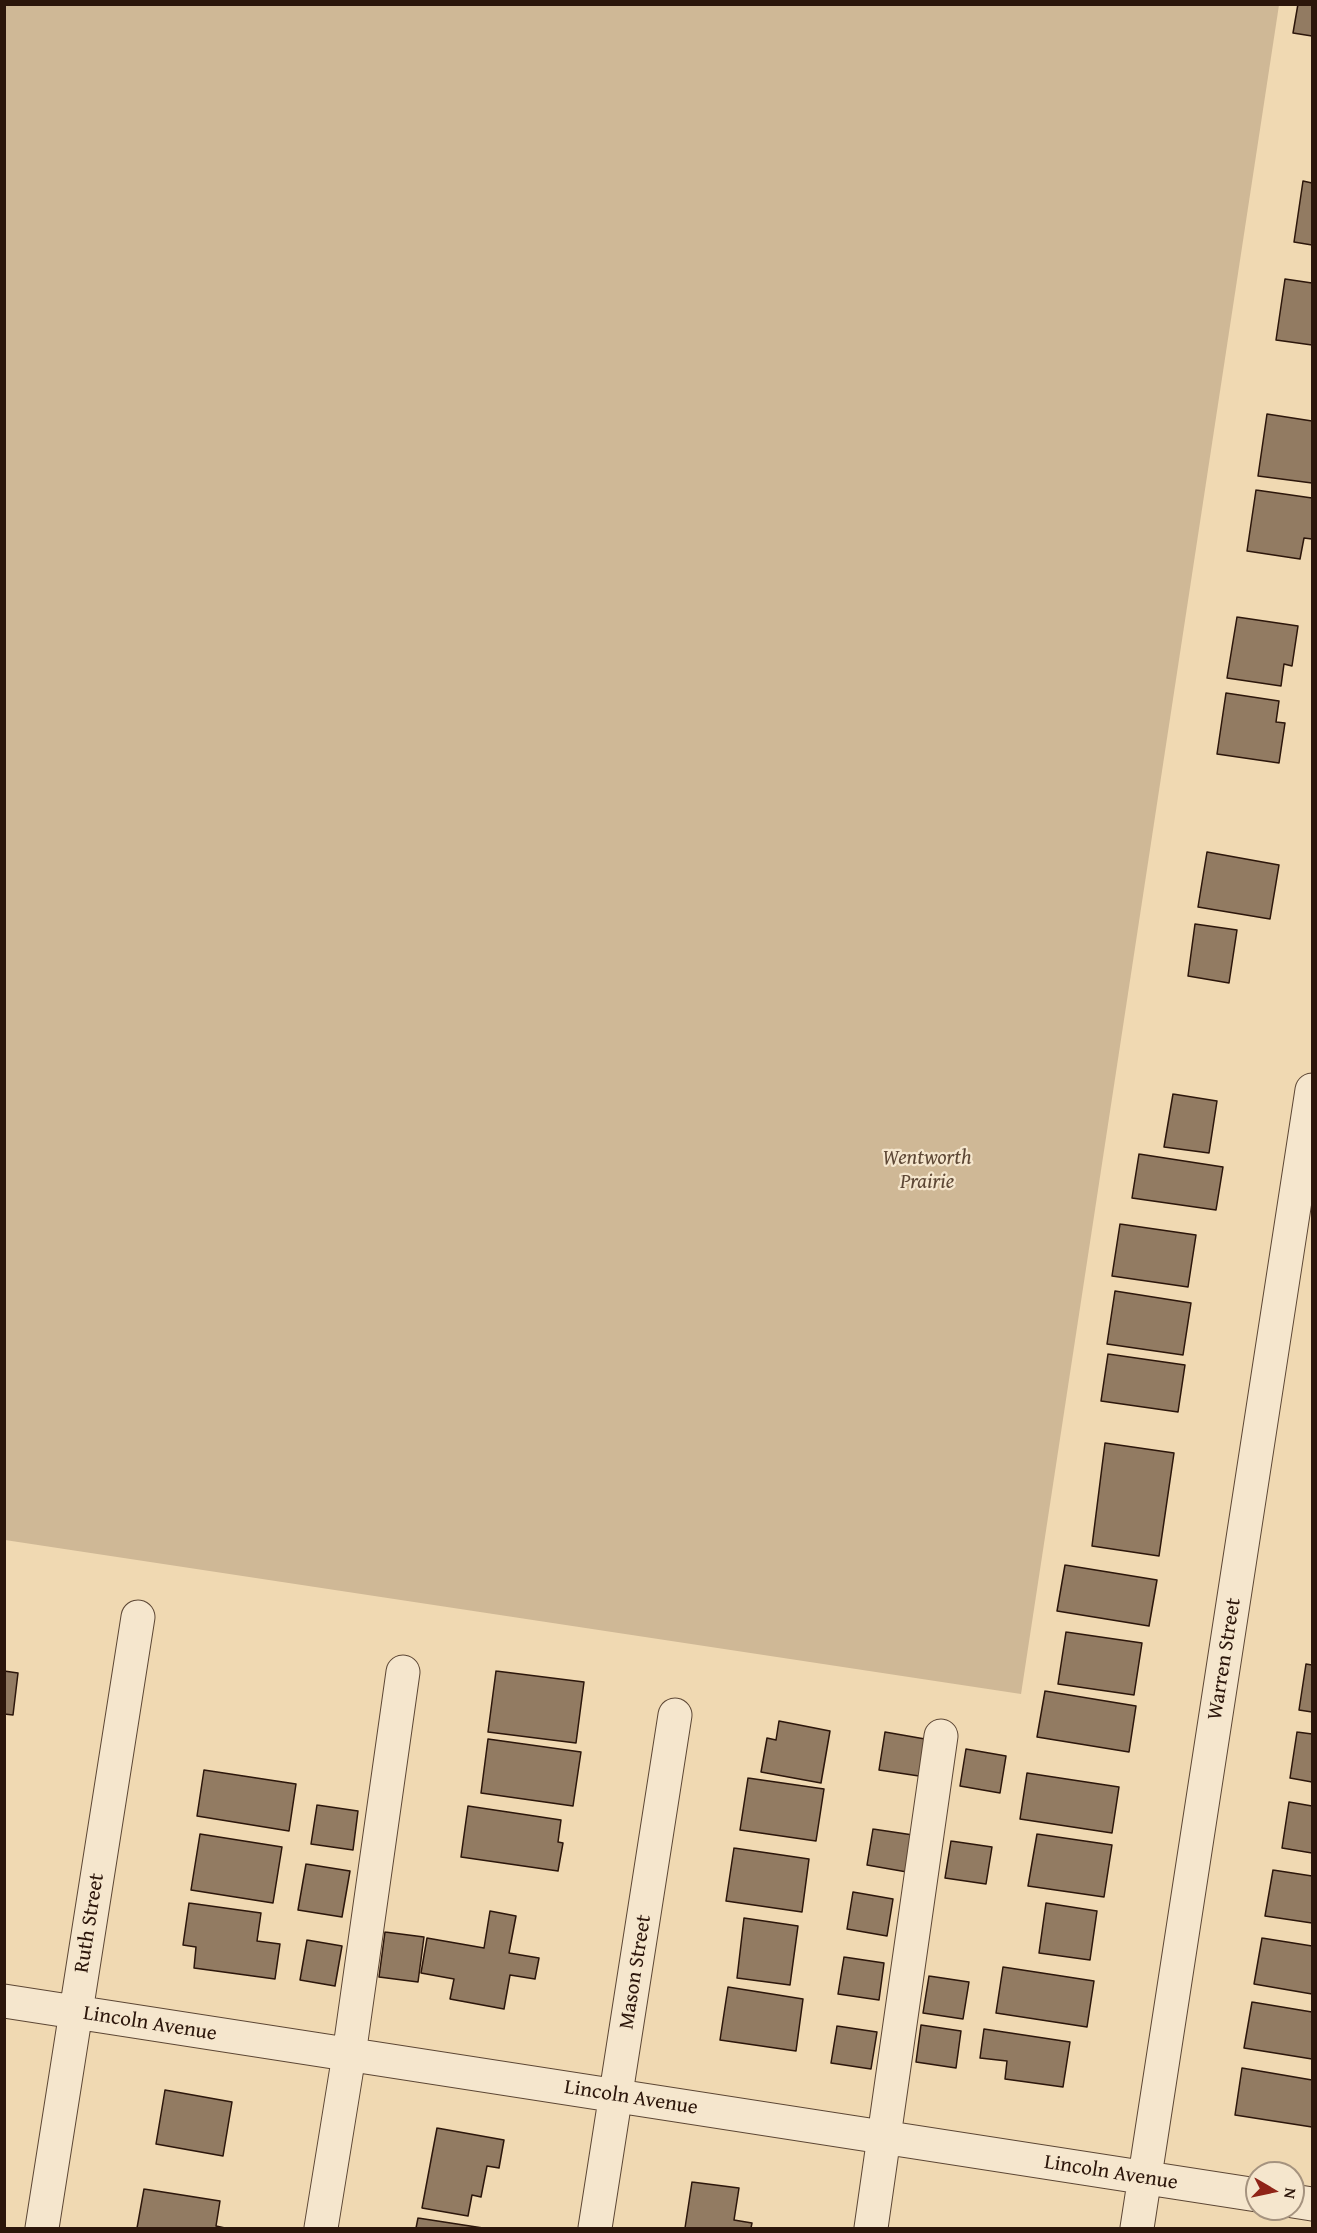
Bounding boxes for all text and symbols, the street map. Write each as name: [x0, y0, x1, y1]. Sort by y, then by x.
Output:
park label: Wentworth Prairie: [882, 1146, 972, 1196]
street label: Warren Street: [1203, 1596, 1247, 1722]
street label: Ruth Street: [70, 1871, 110, 1975]
street label: Mason Street: [615, 1913, 657, 2031]
street label: Lincoln Avenue: [81, 2001, 219, 2047]
street label: Lincoln Avenue: [562, 2075, 700, 2121]
street label: Lincoln Avenue: [1042, 2150, 1180, 2196]
north arrow: [1245, 2161, 1305, 2221]
text: N: [1278, 2186, 1303, 2201]

